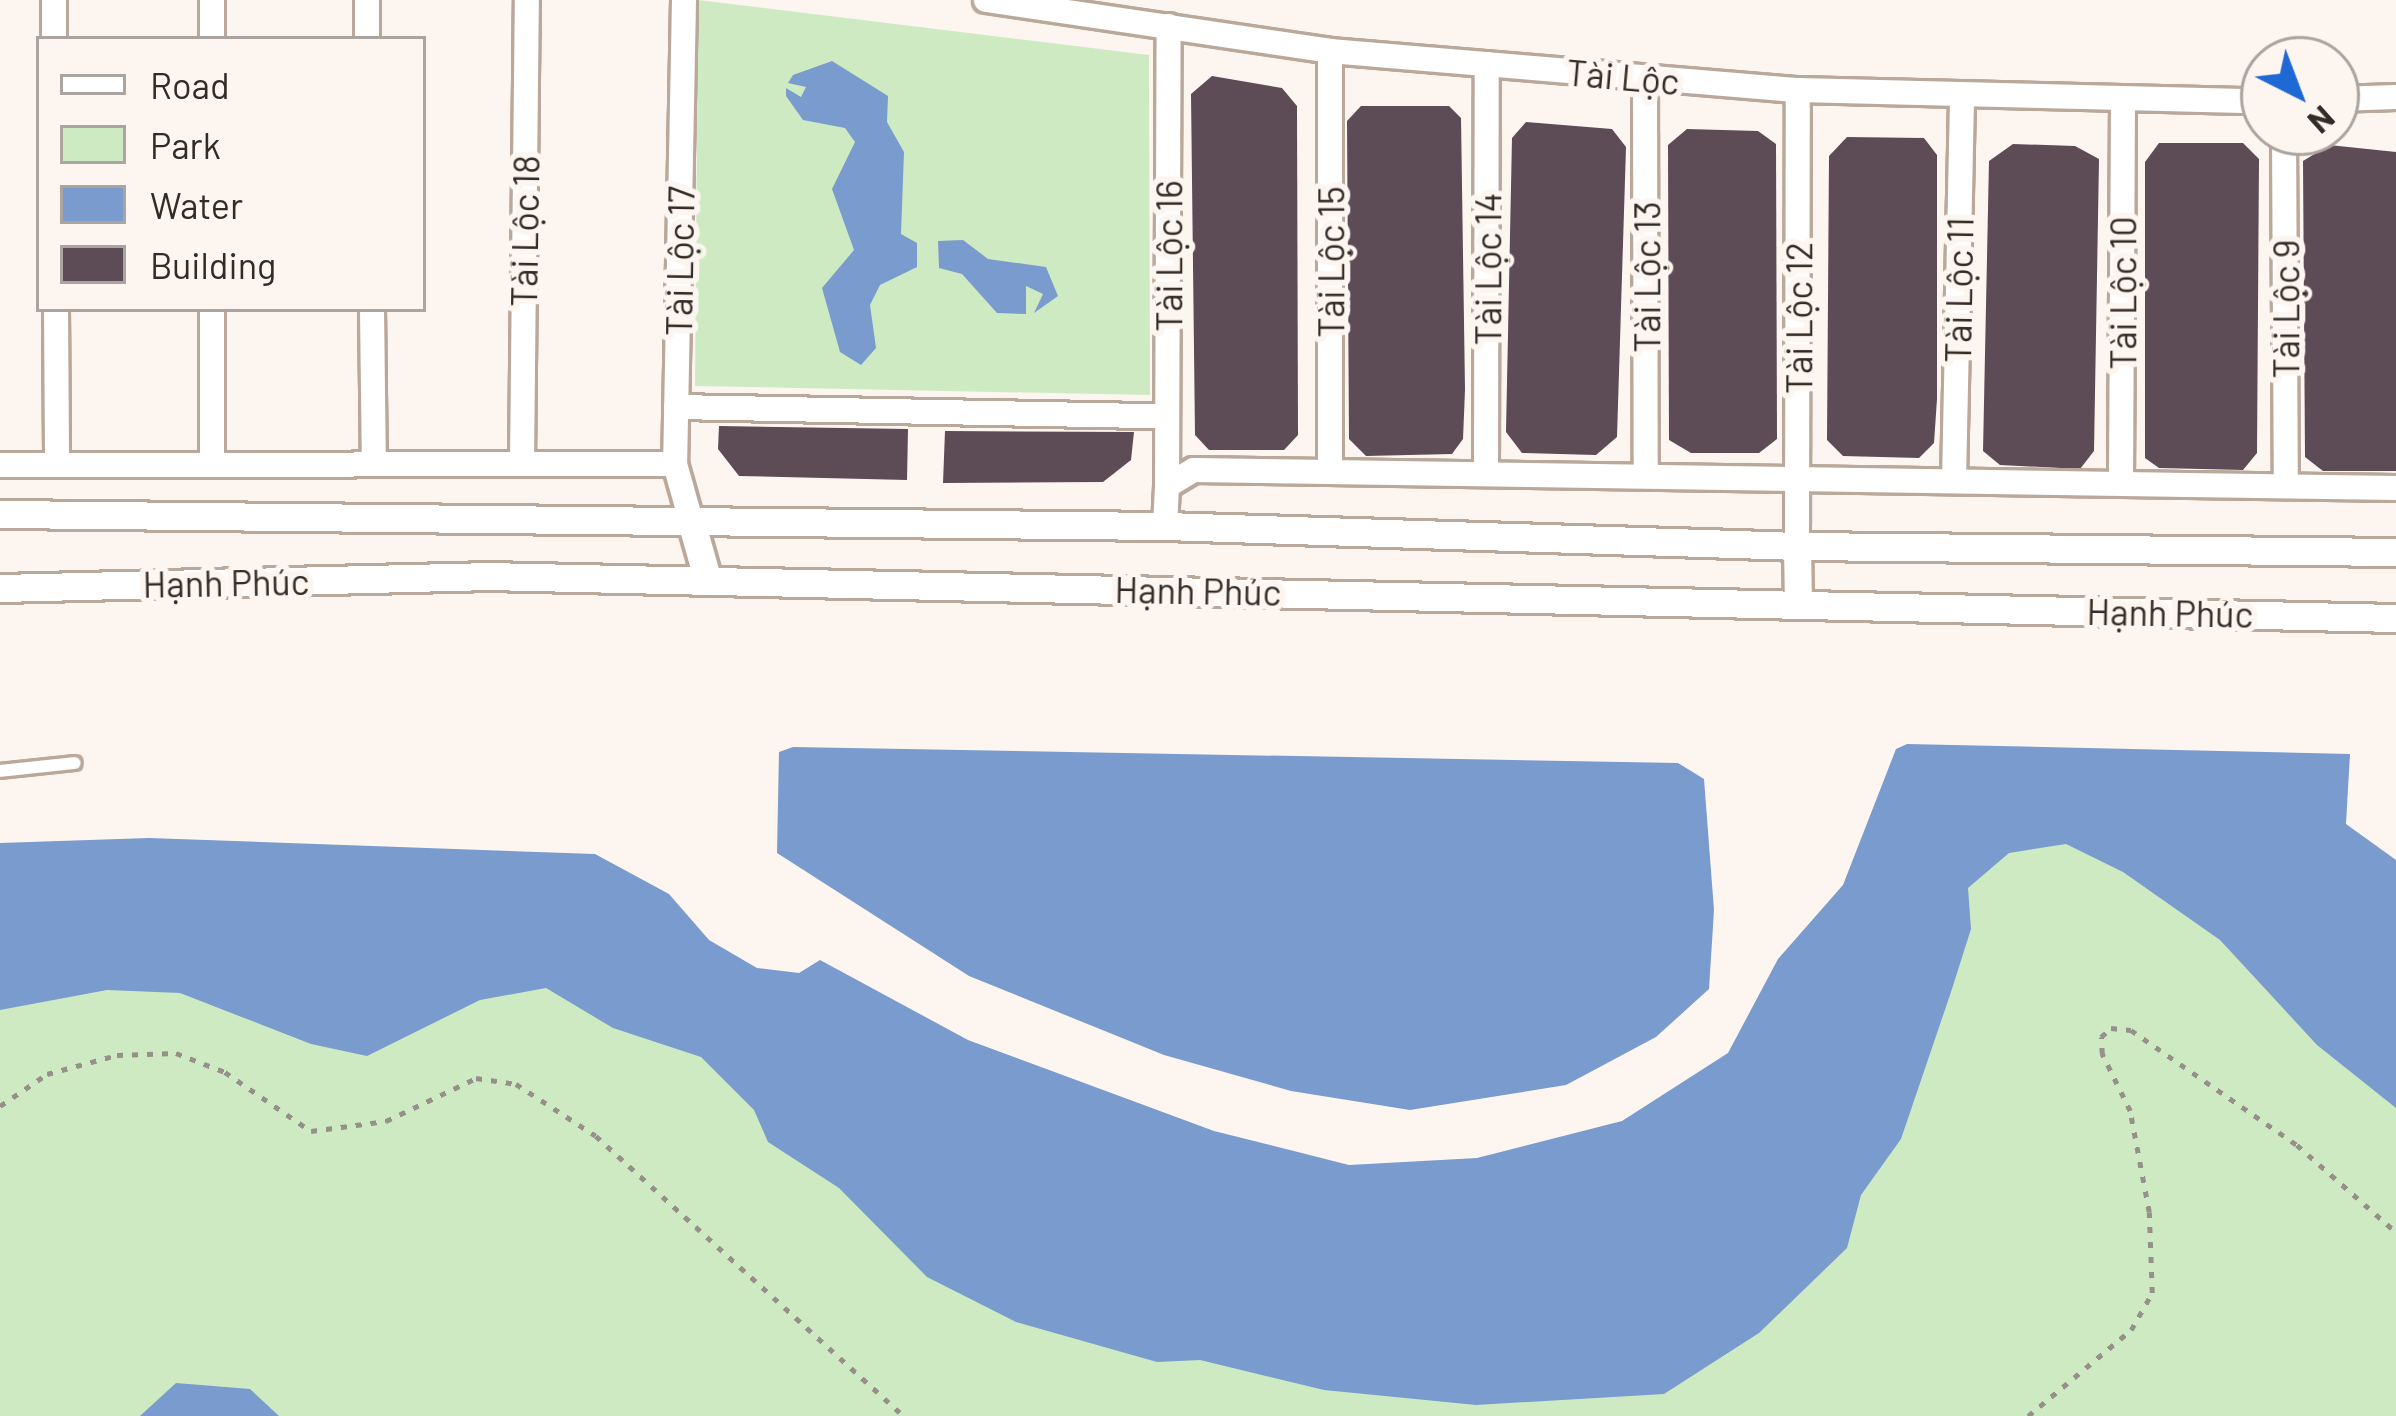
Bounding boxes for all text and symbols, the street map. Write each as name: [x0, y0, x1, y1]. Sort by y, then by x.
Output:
legend: [36, 36, 426, 312]
north arrow: [2240, 36, 2360, 156]
street label: Tài Lộc: [1565, 50, 1681, 102]
text: Road: [150, 63, 230, 106]
text: N: [2301, 98, 2344, 143]
text: Park: [150, 123, 221, 166]
street label: Tài Lộc 18: [501, 155, 547, 307]
street label: Tài Lộc 16: [1146, 180, 1190, 332]
text: Water: [150, 183, 243, 226]
street label: Tài Lộc 17: [656, 186, 702, 336]
street label: Tài Lộc 15: [1308, 186, 1352, 338]
street label: Tài Lộc 14: [1465, 193, 1509, 345]
street label: Tài Lộc 13: [1624, 201, 1668, 353]
street label: Tài Lộc 10: [2100, 216, 2144, 370]
street label: Tài Lộc 11: [1935, 217, 1981, 363]
street label: Tài Lộc 9: [2263, 239, 2307, 379]
street label: Tài Lộc 12: [1776, 242, 1820, 394]
text: Building: [150, 243, 276, 286]
street label: Hạnh Phúc: [142, 559, 310, 605]
street label: Hạnh Phúc: [1114, 567, 1282, 613]
street label: Hạnh Phúc: [2086, 589, 2254, 635]

